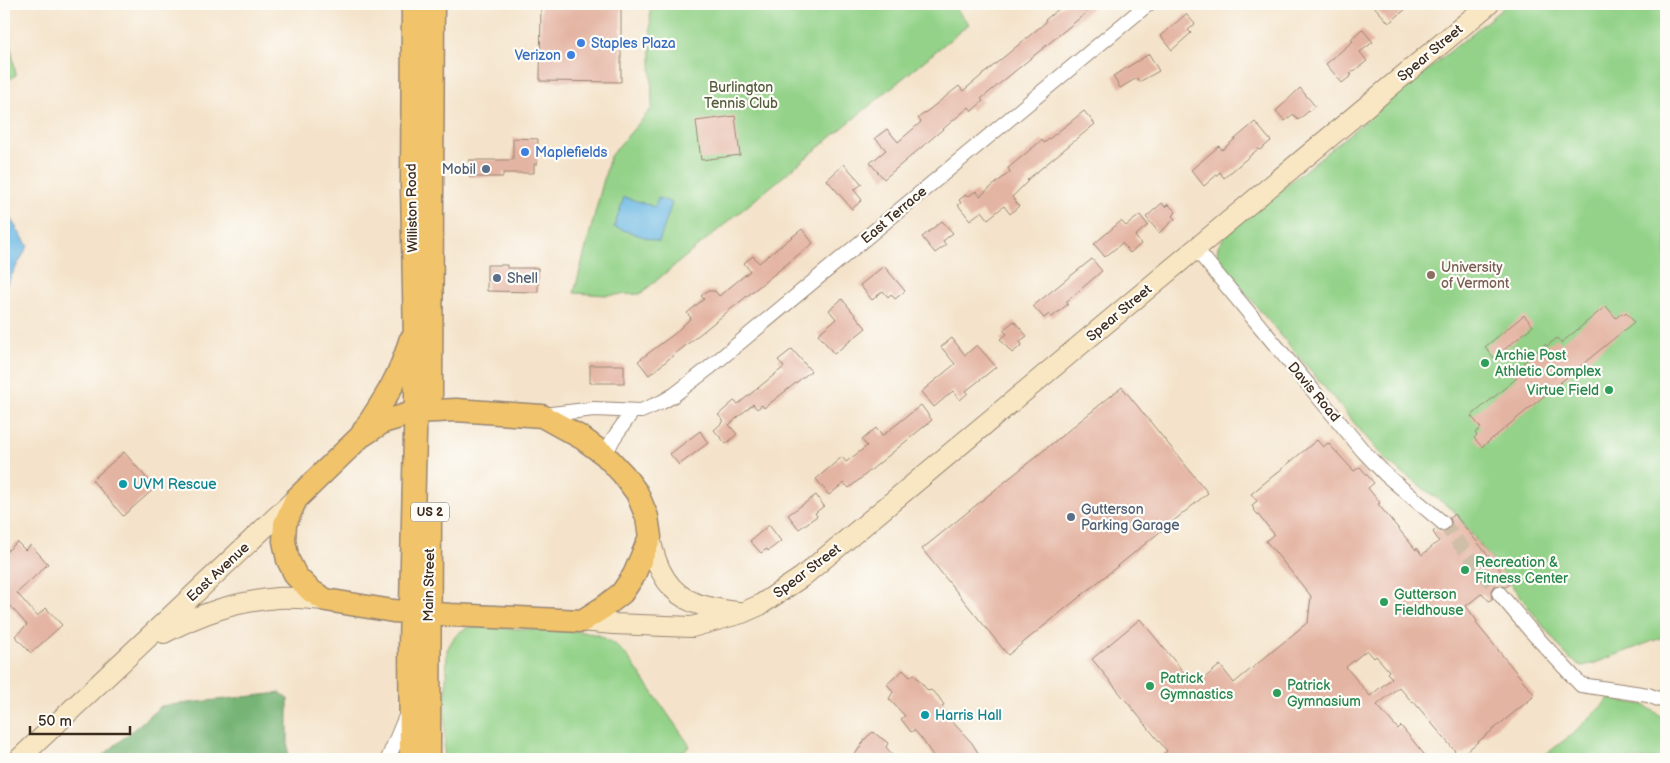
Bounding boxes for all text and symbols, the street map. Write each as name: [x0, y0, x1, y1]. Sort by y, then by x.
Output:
street label: Spear Street: [1394, 20, 1467, 85]
place label: Staples Plaza: [591, 35, 676, 52]
marker: Staples Plaza: [575, 37, 587, 49]
place label: Verizon: [514, 47, 561, 64]
marker: Verizon: [565, 49, 577, 61]
park label: Burlington Tennis Club: [704, 79, 778, 112]
place label: Maplefields: [535, 144, 608, 161]
marker: Maplefields: [519, 146, 531, 158]
place label: Mobil: [442, 161, 476, 178]
street label: Williston Road: [403, 163, 421, 253]
marker: Mobil: [480, 163, 492, 175]
street label: East Terrace: [858, 183, 930, 247]
place label: University of Vermont: [1441, 259, 1510, 292]
marker: University of Vermont: [1425, 269, 1437, 281]
place label: Shell: [507, 270, 538, 287]
marker: Shell: [491, 272, 503, 284]
street label: Spear Street: [1083, 280, 1156, 345]
place label: Archie Post Athletic Complex: [1495, 347, 1601, 380]
marker: Archie Post Athletic Complex: [1479, 357, 1491, 369]
street label: Davis Road: [1284, 359, 1344, 425]
place label: Virtue Field: [1527, 382, 1599, 399]
marker: Virtue Field: [1603, 384, 1615, 396]
place label: UVM Rescue: [133, 476, 217, 493]
marker: UVM Rescue: [117, 478, 129, 490]
place label: Gutterson Parking Garage: [1081, 501, 1180, 534]
road number: US 2: [411, 502, 449, 522]
marker: Gutterson Parking Garage: [1065, 511, 1077, 523]
street label: East Avenue: [183, 539, 253, 605]
street label: Spear Street: [770, 540, 845, 602]
street label: Main Street: [420, 548, 438, 622]
place label: Recreation & Fitness Center: [1475, 554, 1569, 587]
marker: Recreation & Fitness Center: [1459, 564, 1471, 576]
place label: Gutterson Fieldhouse: [1394, 586, 1464, 619]
marker: Gutterson Fieldhouse: [1378, 596, 1390, 608]
place label: Patrick Gymnastics: [1160, 670, 1233, 703]
place label: Patrick Gymnasium: [1287, 677, 1361, 710]
marker: Patrick Gymnastics: [1144, 680, 1156, 692]
marker: Patrick Gymnasium: [1271, 687, 1283, 699]
scale bar: [30, 703, 130, 735]
place label: Harris Hall: [935, 707, 1002, 724]
marker: Harris Hall: [919, 709, 931, 721]
text: 50 m: [38, 712, 72, 731]

